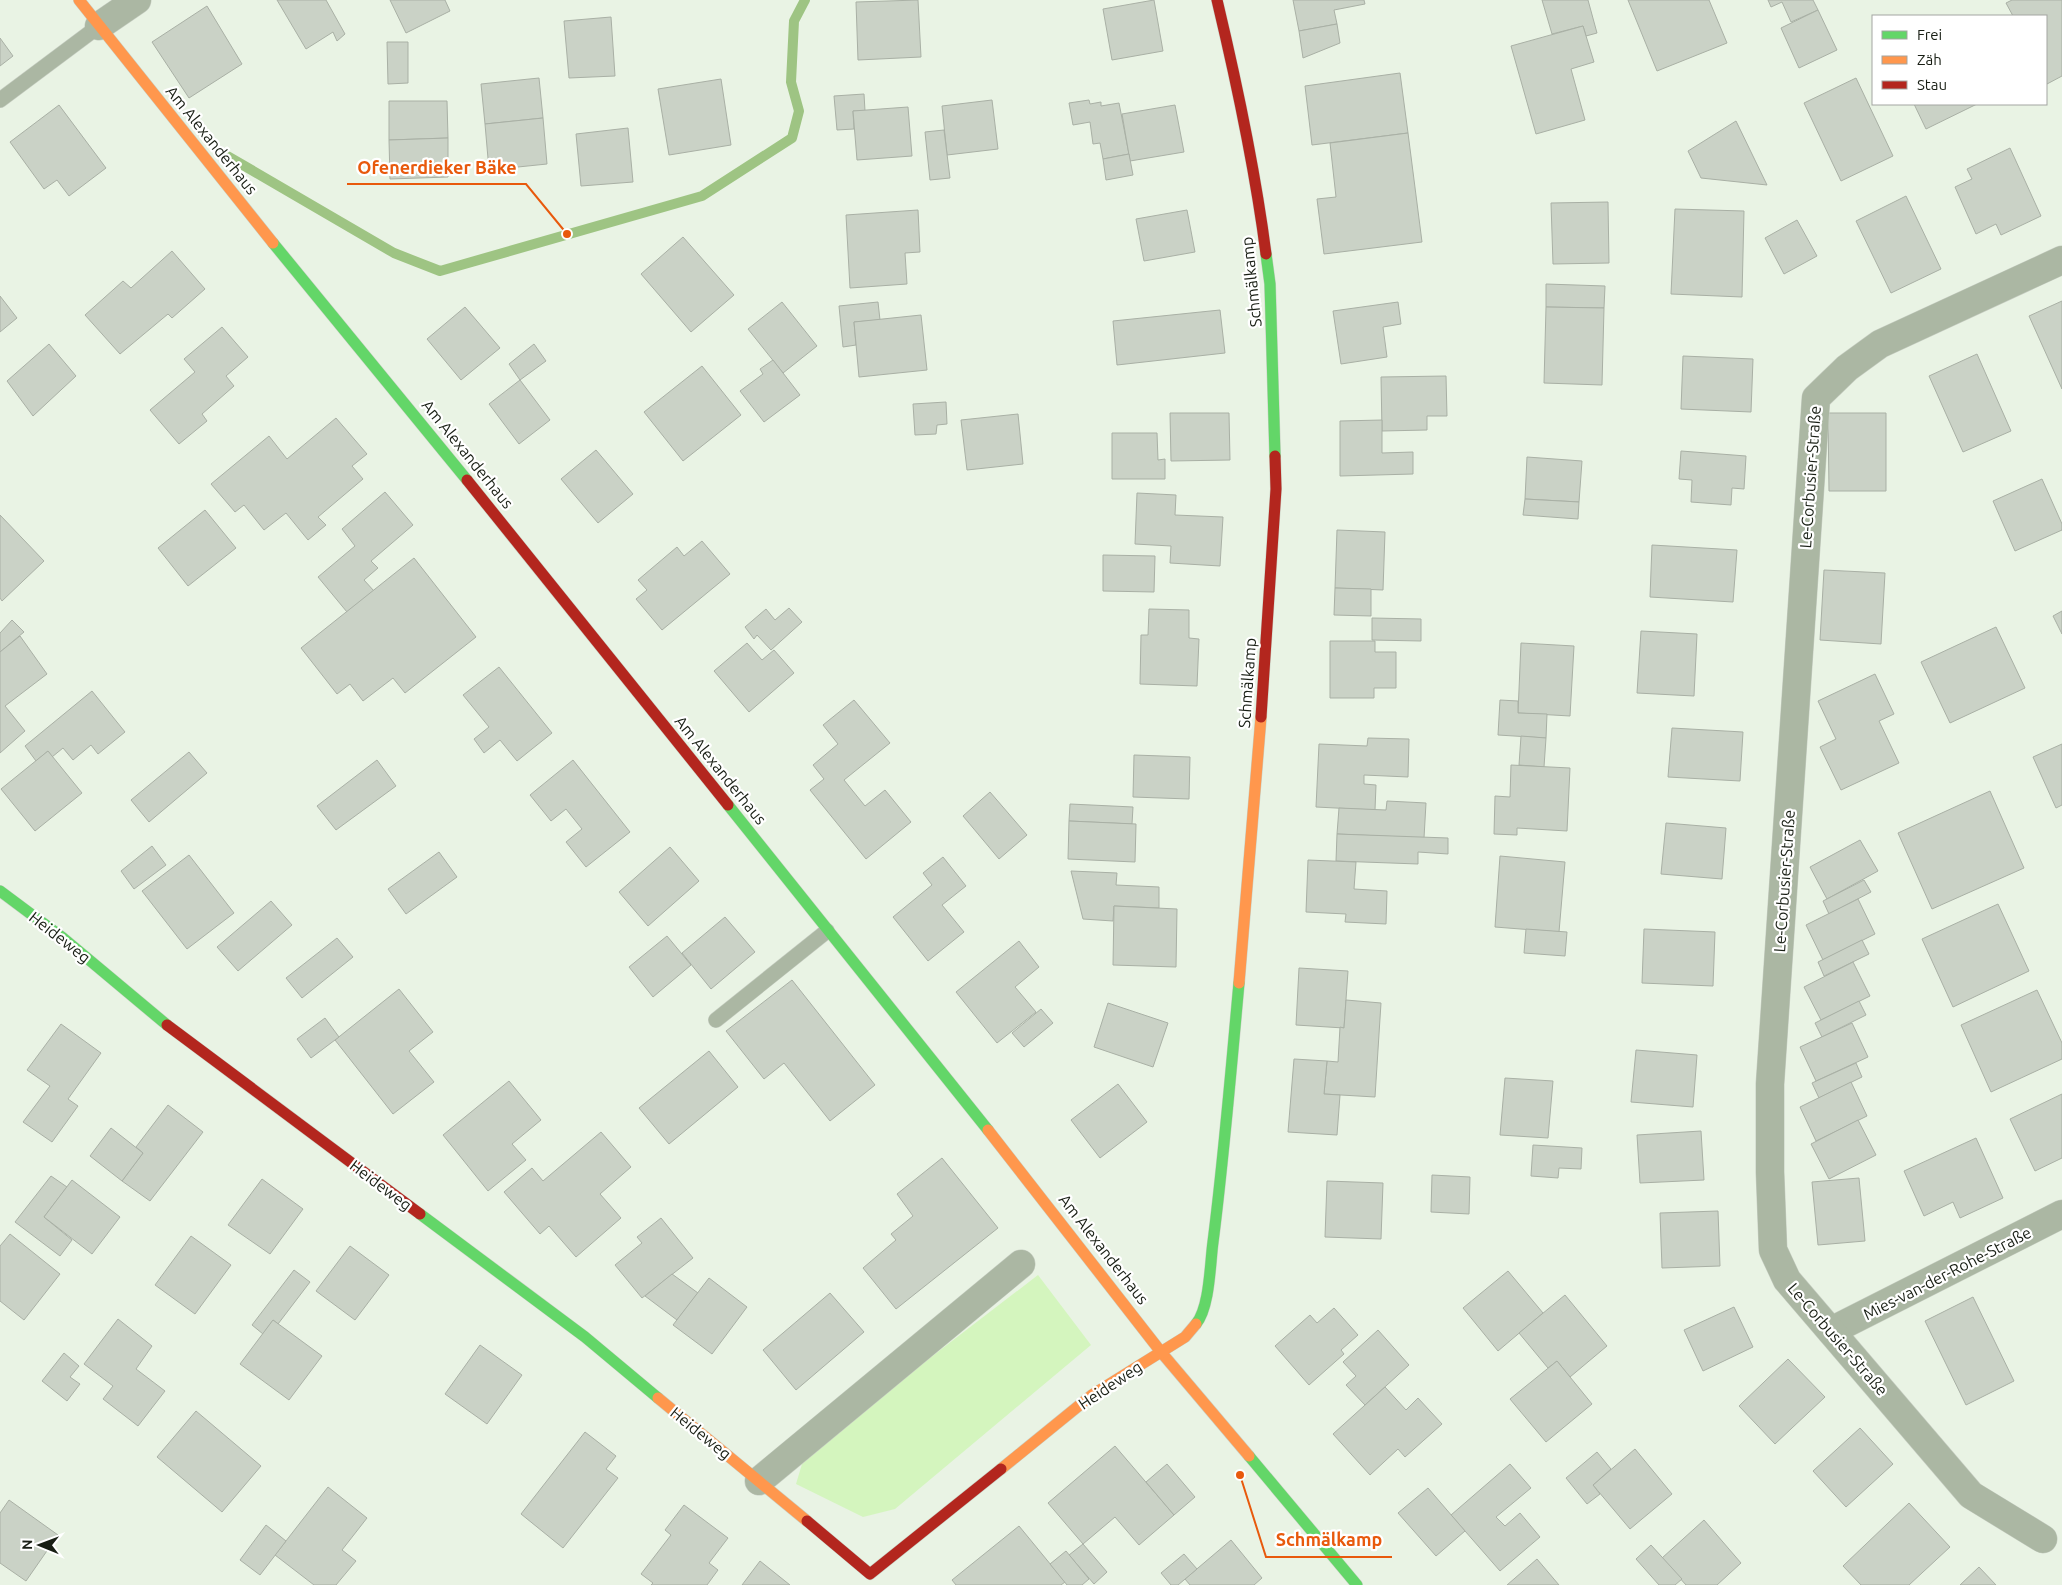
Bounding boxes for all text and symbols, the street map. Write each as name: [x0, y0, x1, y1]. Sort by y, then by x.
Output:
legend: [1872, 15, 2047, 105]
text: Frei: [1917, 26, 1942, 43]
text: Zäh: [1917, 51, 1942, 68]
text: Stau: [1917, 76, 1947, 93]
street label: Am Alexanderhaus: [163, 82, 261, 198]
callout: Ofenerdieker Bäke: [347, 151, 526, 184]
text: Ofenerdieker Bäke: [357, 157, 517, 177]
street label: Schmälkamp: [1237, 236, 1265, 328]
street label: Am Alexanderhaus: [419, 396, 517, 512]
street label: Le-Corbusier-Straße: [1796, 405, 1824, 549]
street label: Schmälkamp: [1235, 637, 1259, 729]
street label: Am Alexanderhaus: [672, 712, 770, 828]
street label: Le-Corbusier-Straße: [1770, 809, 1798, 953]
street label: Heideweg: [26, 908, 94, 966]
street label: Heideweg: [347, 1156, 415, 1214]
street label: Am Alexanderhaus: [1056, 1191, 1152, 1308]
street label: Mies-van-der-Rohe-Straße: [1860, 1223, 2034, 1323]
street label: Le-Corbusier-Straße: [1784, 1279, 1892, 1399]
street label: Heideweg: [1075, 1357, 1145, 1413]
street label: Heideweg: [667, 1403, 735, 1463]
north arrow: [15, 1520, 65, 1570]
callout: Schmälkamp: [1266, 1524, 1392, 1557]
text: Schmälkamp: [1276, 1529, 1382, 1549]
text: N: [19, 1539, 35, 1550]

